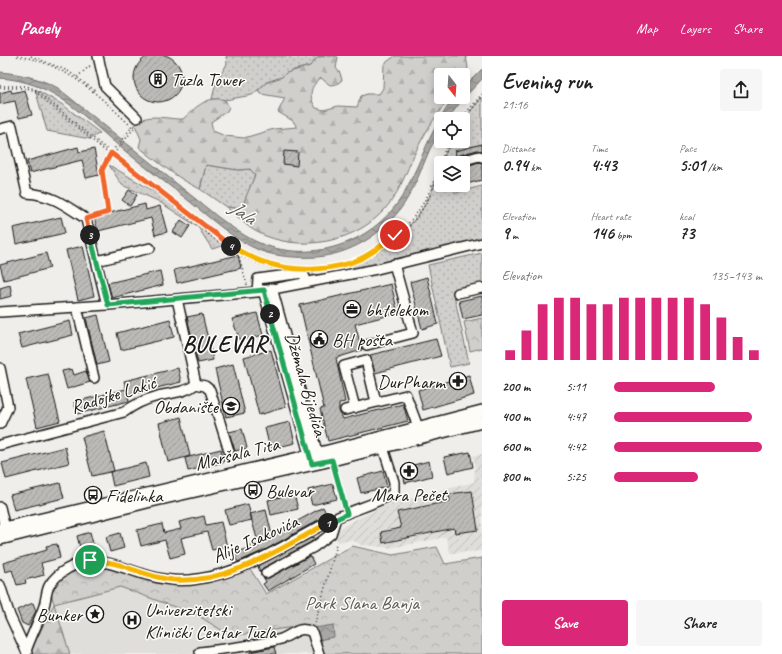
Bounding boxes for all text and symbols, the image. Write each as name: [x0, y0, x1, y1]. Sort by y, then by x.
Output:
text: Pacely: [20, 16, 60, 40]
text: Map: [636, 20, 658, 37]
text: Layers: [680, 20, 711, 37]
text: Share: [733, 20, 762, 37]
place label: Tuzla Tower: [171, 68, 246, 92]
north arrow: [434, 68, 470, 104]
map controls: [434, 68, 470, 192]
text: Evening run: [502, 68, 592, 96]
building icon: Tuzla Tower: [148, 69, 168, 89]
button: share: [720, 69, 762, 111]
text: 21:16: [502, 97, 528, 113]
button: locate: [434, 112, 470, 148]
text: Distance: [502, 141, 535, 155]
text: Time: [591, 141, 608, 155]
text: Pace: [679, 141, 696, 155]
text: 0.94: [502, 155, 528, 176]
text: 4:43: [591, 155, 617, 176]
text: 5:01: [679, 155, 705, 176]
button: layers: [434, 156, 470, 192]
text: km: [528, 160, 542, 174]
text: /km: [705, 160, 722, 174]
water label: Jala: [223, 194, 262, 231]
text: Elevation: [502, 209, 536, 223]
text: Heart rate: [591, 209, 631, 223]
text: kcal: [679, 209, 694, 223]
pin: [378, 218, 412, 252]
text: 9: [502, 223, 509, 244]
text: 146: [591, 223, 614, 244]
text: 73: [679, 223, 695, 244]
icon: check: [384, 224, 406, 246]
pin: 3: [80, 225, 100, 245]
text: 3: [88, 228, 92, 242]
text: m: [509, 228, 518, 242]
text: bpm: [614, 228, 632, 242]
pin: 4: [221, 236, 241, 256]
text: 4: [229, 239, 233, 253]
text: Elevation: [502, 268, 542, 284]
text: 135–143 m: [711, 268, 762, 284]
place label: bhtelekom: [365, 298, 430, 322]
office icon: bhtelekom: [342, 299, 362, 319]
pin: 2: [260, 304, 280, 324]
text: 2: [268, 307, 272, 321]
place label: BH pošta: [332, 328, 394, 352]
public building icon: BH pošta: [309, 329, 329, 349]
district label: BULEVAR: [183, 330, 270, 359]
street label: Džemala Bijedića: [280, 330, 333, 441]
street label: Radojke Lakić: [68, 370, 161, 419]
place label: DurPharm: [377, 370, 447, 394]
pharmacy icon: DurPharm: [448, 371, 468, 391]
text: 200 m: [502, 379, 530, 395]
text: 5:11: [566, 379, 586, 395]
place label: Obdanište: [153, 395, 220, 419]
school or university icon: Obdanište: [221, 396, 241, 416]
text: 400 m: [502, 409, 530, 425]
text: 4:47: [566, 409, 586, 425]
street label: Maršala Tita: [193, 432, 283, 476]
text: 600 m: [502, 439, 530, 455]
text: 4:42: [566, 439, 586, 455]
pharmacy icon: Mara Pečet: [399, 461, 419, 481]
text: 800 m: [502, 469, 530, 485]
text: 5:25: [566, 469, 586, 485]
place label: Bulevar: [266, 479, 316, 503]
bus stop icon: Bulevar: [243, 480, 263, 500]
place label: Mara Pečet: [371, 483, 448, 507]
place label: Fidelinka: [106, 484, 164, 508]
bus stop icon: Fidelinka: [83, 485, 103, 505]
street label: Alije Isakovića: [209, 509, 304, 568]
pin: 1: [318, 513, 338, 533]
text: 1: [326, 516, 330, 530]
pin: [73, 543, 107, 577]
icon: arrive: [79, 549, 101, 571]
park label: Park Slana Banja: [305, 591, 420, 615]
place label: Univerzitetski Klinički Centar Tuzla: [145, 598, 277, 644]
button: Save: [502, 600, 628, 646]
button: Share: [636, 600, 762, 646]
place label: Bunker: [37, 603, 84, 627]
place icon: Bunker: [85, 604, 105, 624]
hospital icon: Univerzitetski Klinički Centar Tuzla: [122, 610, 142, 630]

